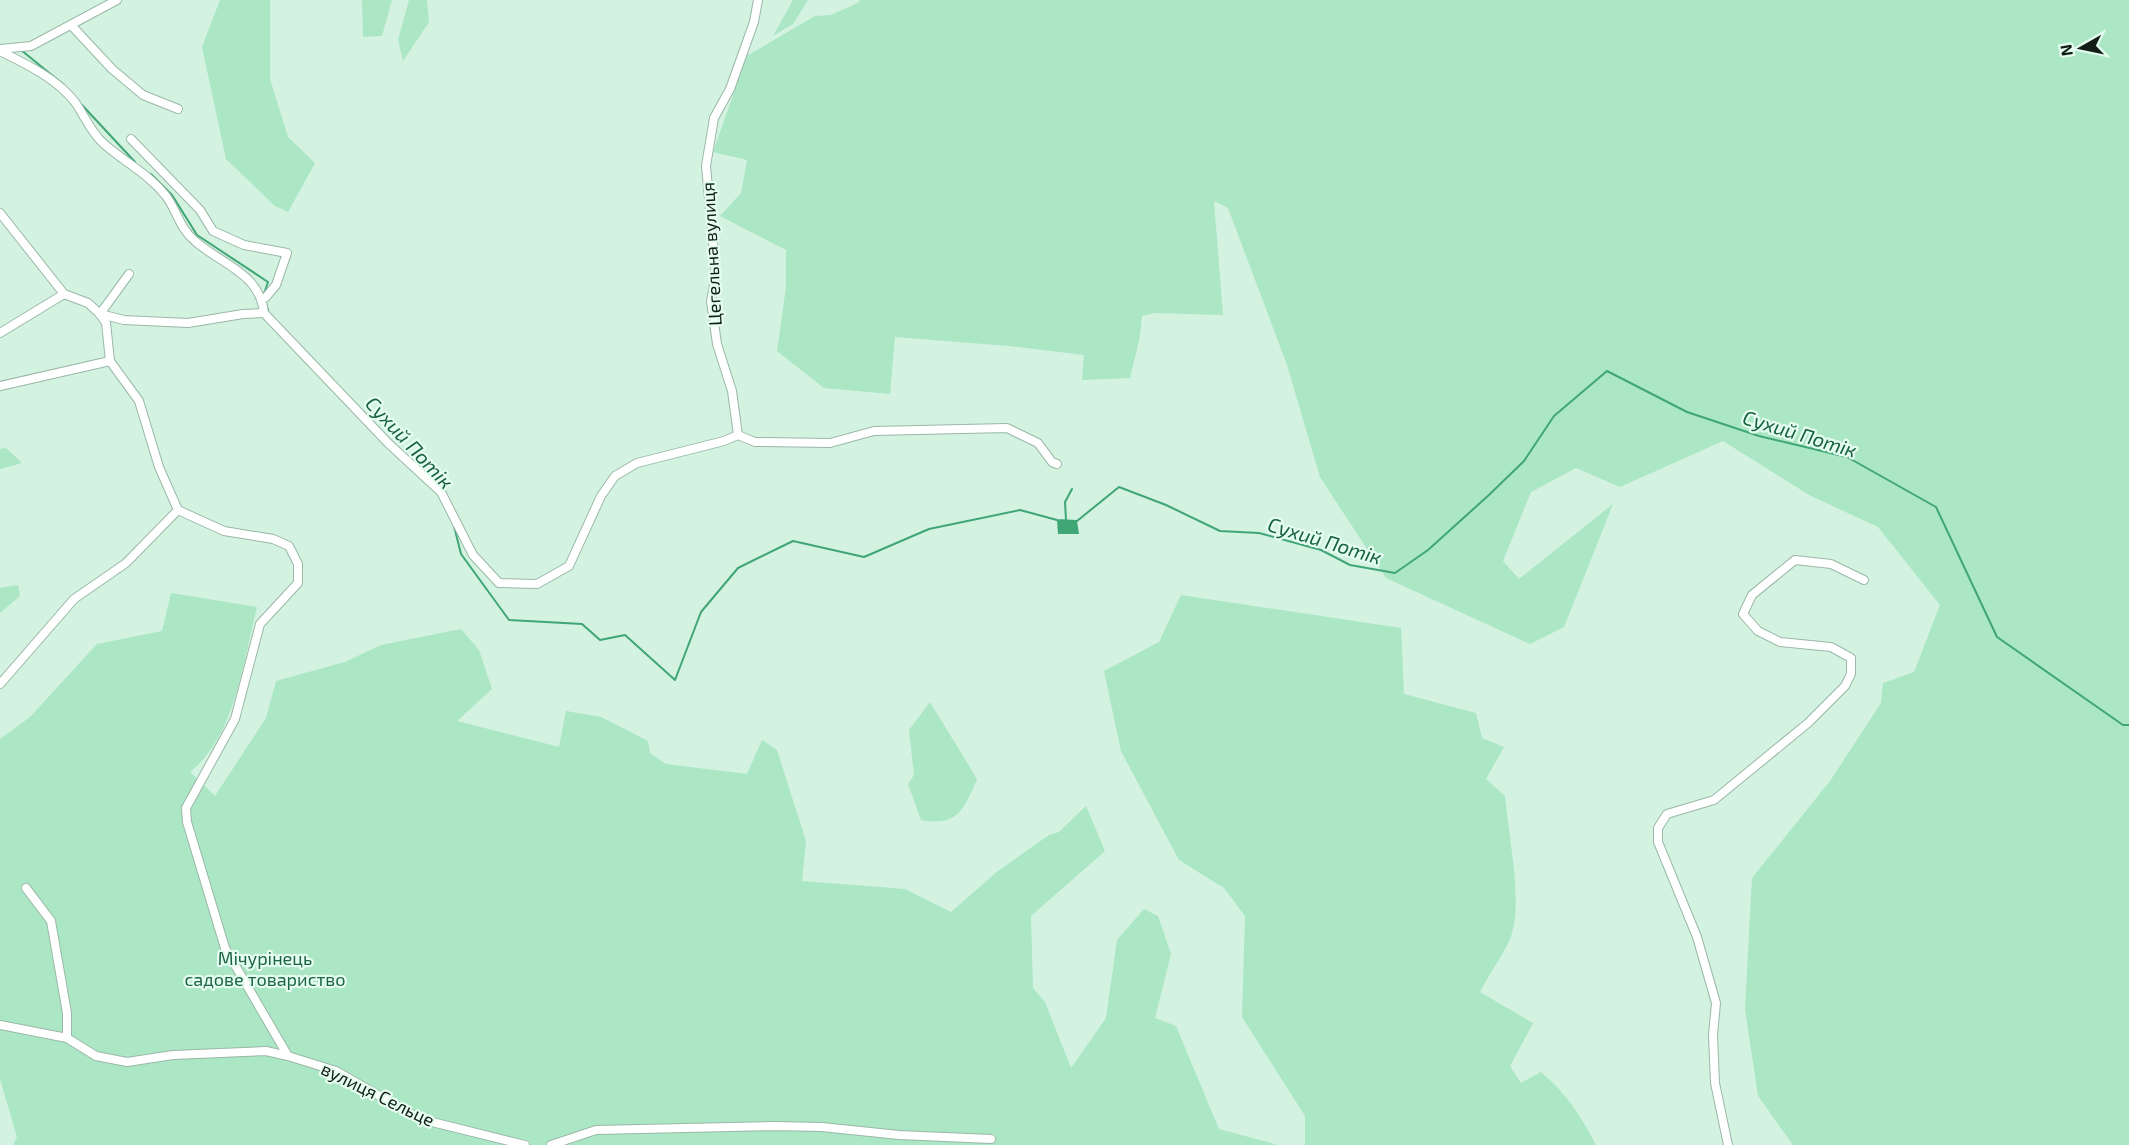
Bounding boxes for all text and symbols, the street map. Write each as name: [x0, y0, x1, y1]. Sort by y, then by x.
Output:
north arrow: [2051, 18, 2111, 78]
text: N: [2055, 43, 2076, 58]
street label: Цегельна вулиця: [696, 182, 726, 326]
water label: Сухий Потік: [361, 391, 459, 493]
water label: Сухий Потік: [1740, 404, 1860, 462]
water label: Сухий Потік: [1265, 511, 1385, 569]
park label: Мічурінець садове товариство: [184, 947, 346, 990]
street label: вулиця Сельце: [318, 1057, 438, 1131]

